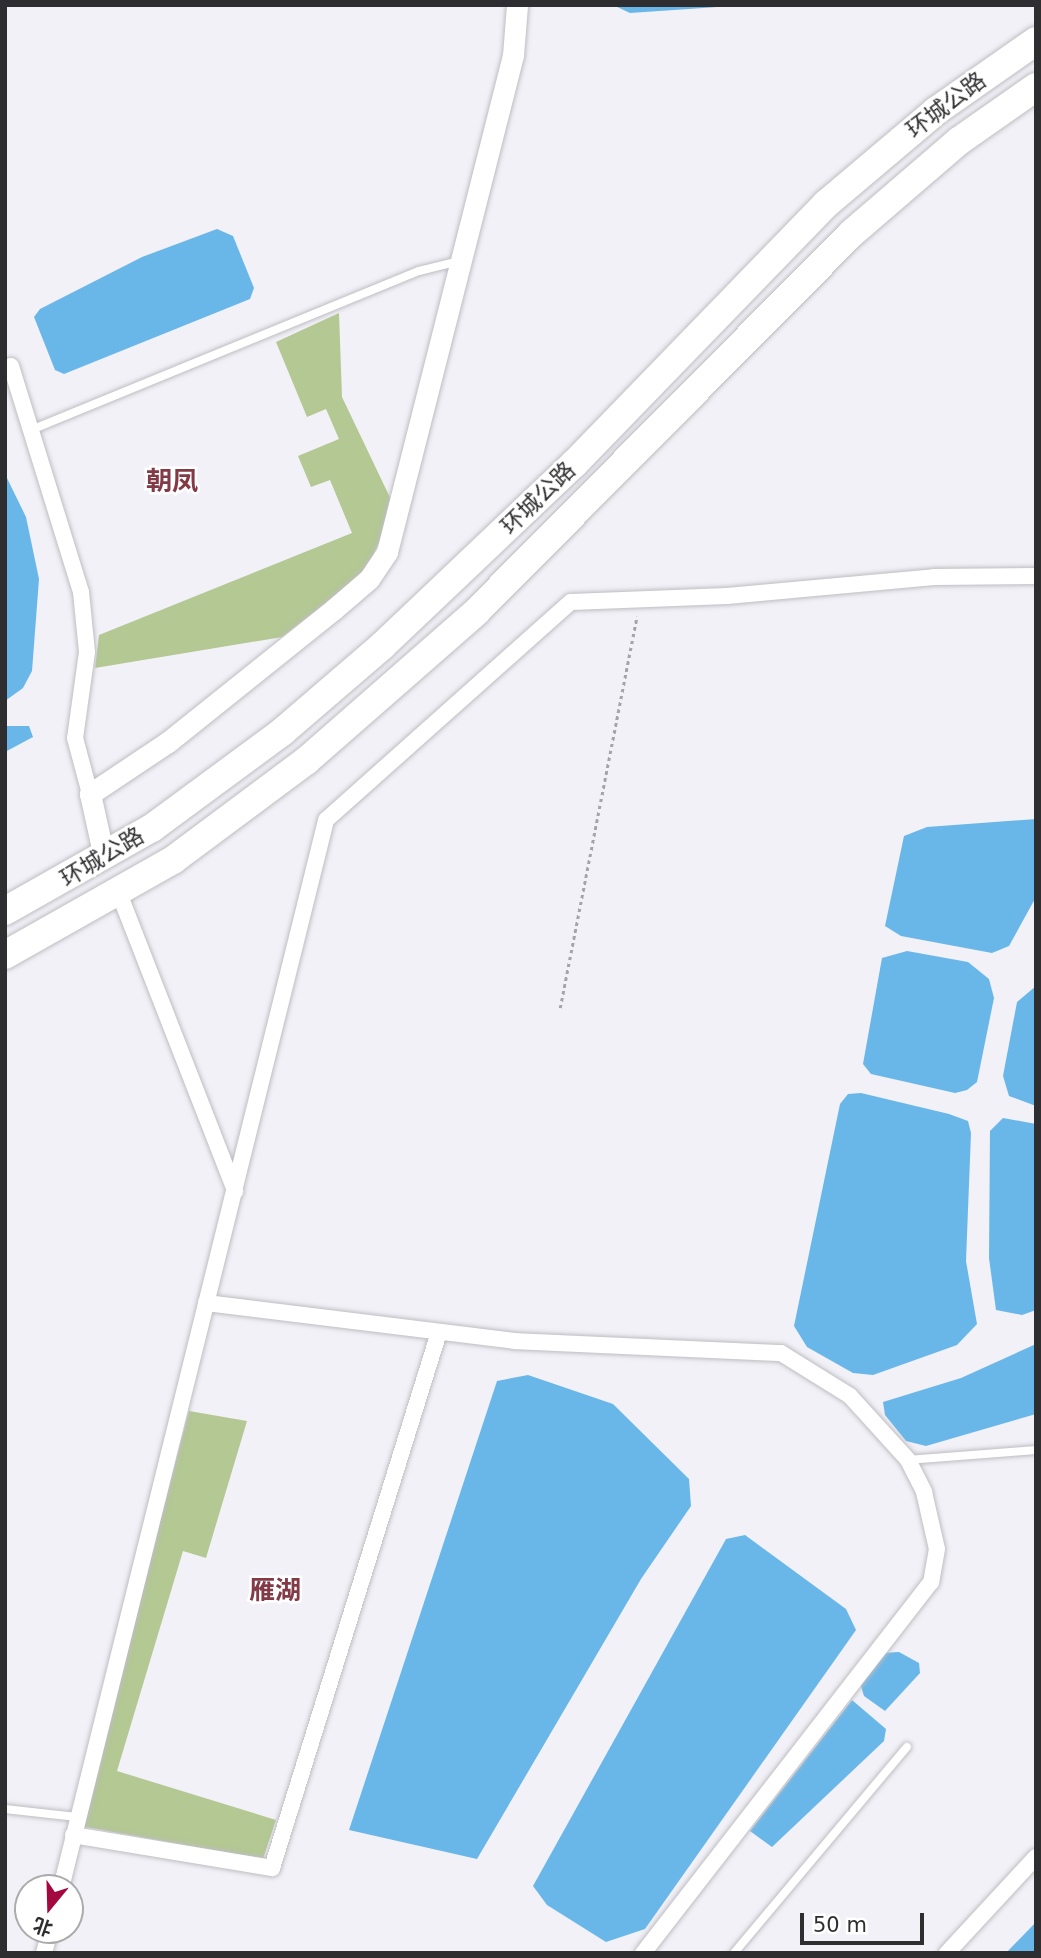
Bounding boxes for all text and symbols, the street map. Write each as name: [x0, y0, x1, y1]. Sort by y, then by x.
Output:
street label: 环城公路: [901, 66, 991, 144]
street label: 环城公路: [495, 456, 581, 540]
district label: 朝凤: [146, 466, 198, 498]
street label: 环城公路: [55, 821, 149, 893]
district label: 雁湖: [249, 1575, 301, 1607]
north arrow: [14, 1874, 84, 1944]
scale bar: [803, 1898, 927, 1942]
text: 北: [30, 1913, 55, 1940]
text: 50 m: [813, 1913, 867, 1937]

